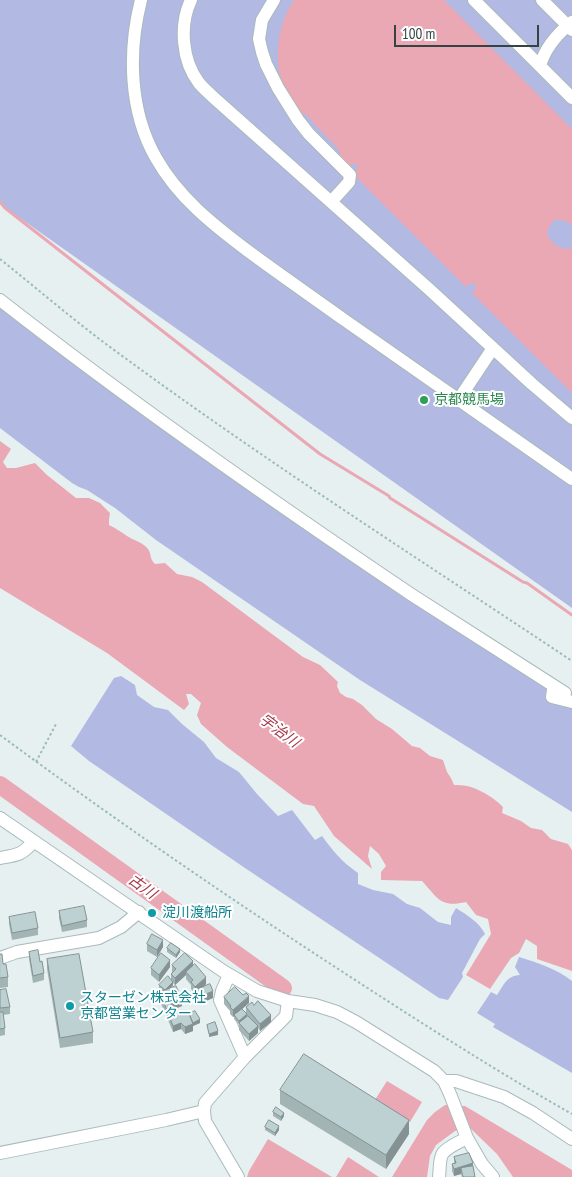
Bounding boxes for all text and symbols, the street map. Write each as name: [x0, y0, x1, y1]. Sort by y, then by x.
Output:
scale bar: [397, 15, 542, 47]
text: 100 m: [402, 24, 435, 43]
place label: 京都競馬場: [434, 392, 504, 408]
marker: 京都競馬場: [418, 394, 430, 406]
water label: 宇治川: [256, 710, 302, 752]
water label: 古川: [125, 871, 159, 903]
place label: 淀川渡船所: [162, 905, 232, 921]
marker: 淀川渡船所: [146, 907, 158, 919]
place label: スターゼン株式会社 京都営業センター: [80, 990, 206, 1022]
marker: スターゼン株式会社 京都営業センター: [64, 1000, 76, 1012]

